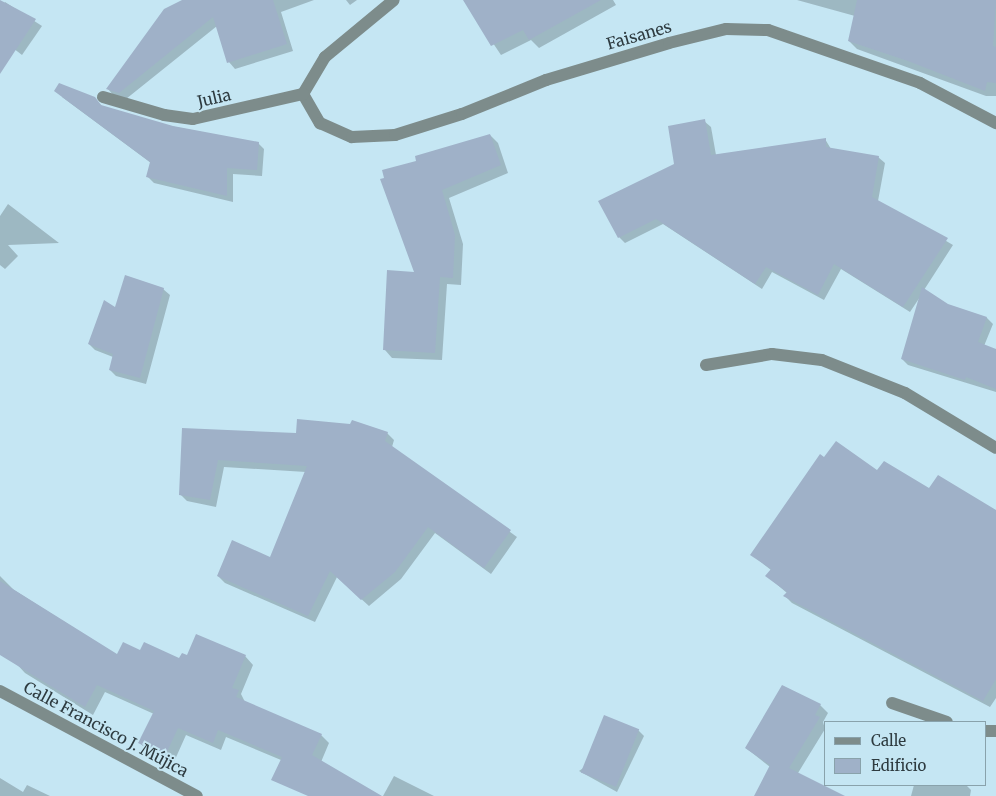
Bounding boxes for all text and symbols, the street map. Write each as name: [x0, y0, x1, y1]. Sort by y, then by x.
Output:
street label: Faisanes: [604, 17, 674, 53]
street label: Julia: [195, 85, 233, 111]
street label: Calle Francisco J. Mújica: [20, 677, 192, 781]
legend: [824, 721, 986, 786]
text: Calle: [871, 731, 906, 750]
text: Edificio: [871, 756, 926, 775]

